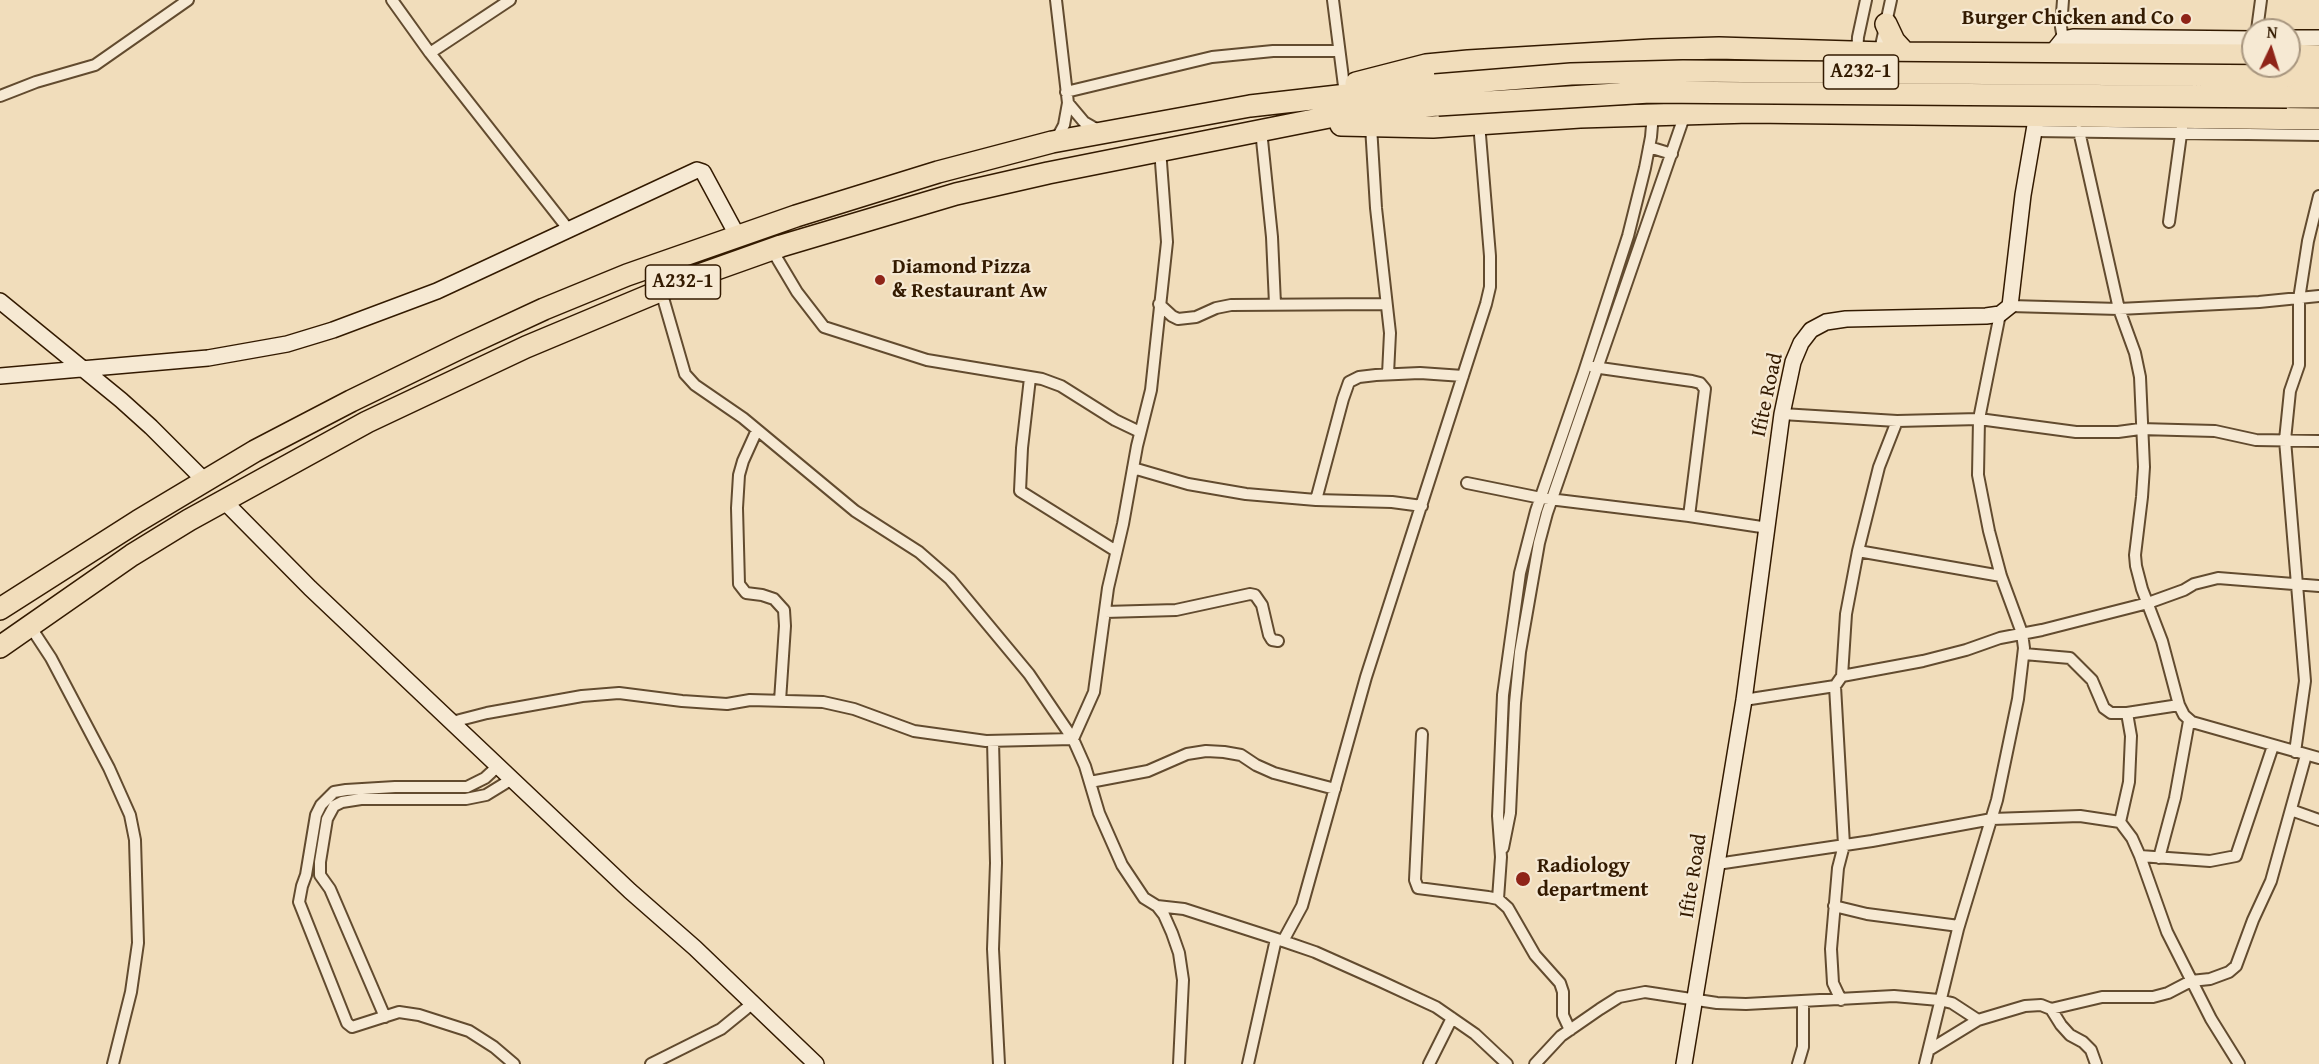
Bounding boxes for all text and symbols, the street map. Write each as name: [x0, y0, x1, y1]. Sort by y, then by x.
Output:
place label: Burger Chicken and Co: [1962, 6, 2174, 32]
marker: Burger Chicken and Co: [2179, 12, 2193, 26]
north arrow: [2241, 18, 2301, 78]
text: N: [2266, 20, 2278, 44]
road number: A232-1: [1824, 55, 1898, 89]
place label: Diamond Pizza & Restaurant Aw: [892, 255, 1047, 305]
road number: A232-1: [646, 265, 720, 299]
marker: Diamond Pizza & Restaurant Aw: [873, 273, 887, 287]
street label: Ifite Road: [1747, 351, 1789, 439]
street label: Ifite Road: [1675, 832, 1713, 920]
place label: Radiology department: [1537, 854, 1648, 904]
marker: Radiology department: [1514, 870, 1532, 888]

